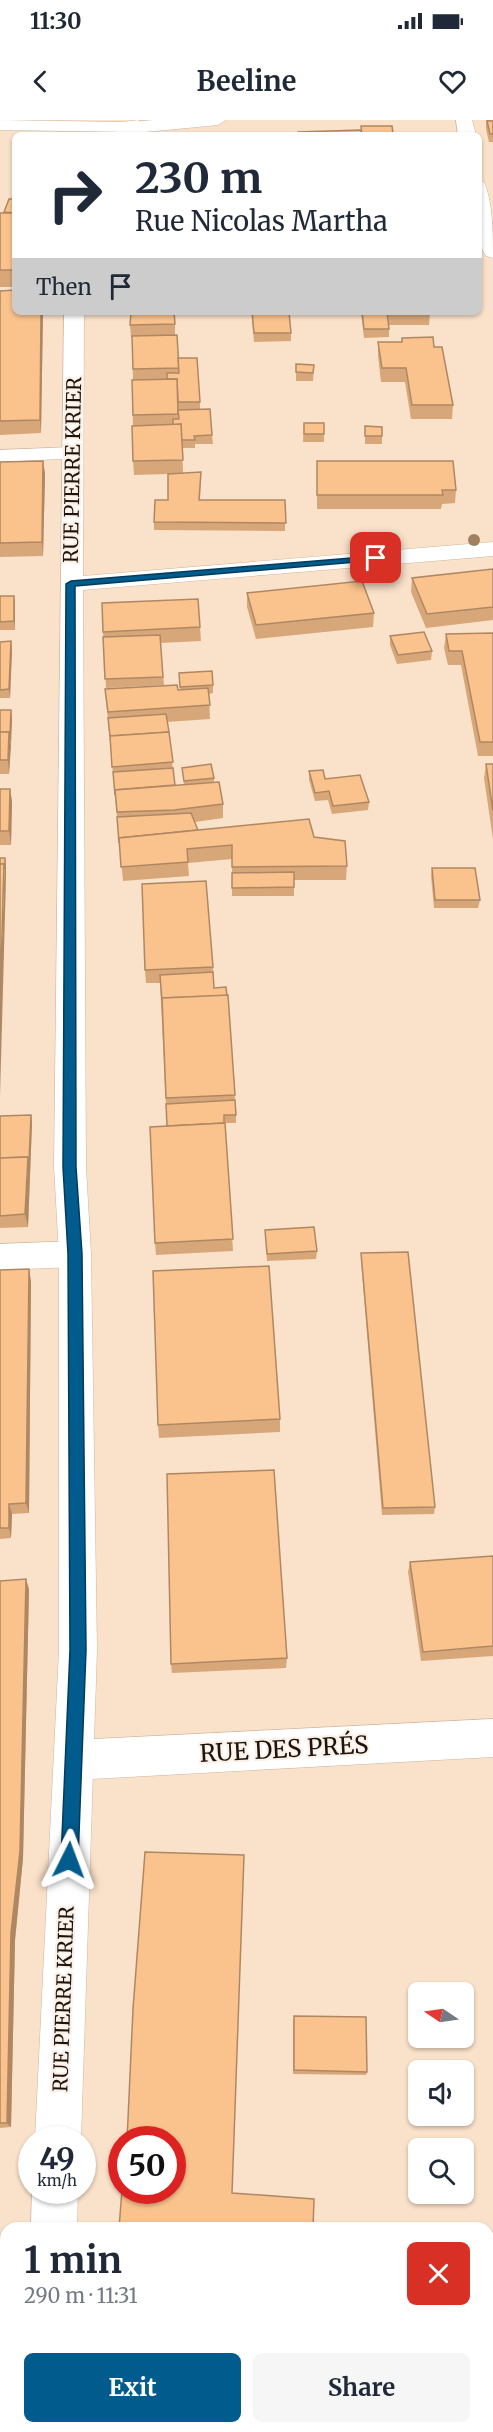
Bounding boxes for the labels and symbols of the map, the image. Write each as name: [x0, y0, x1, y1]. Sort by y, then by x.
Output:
street label: RUE PIERRE KRIER: [58, 377, 86, 563]
pin: [350, 532, 401, 583]
street label: RUE DES PRÉS: [199, 1728, 369, 1769]
position arrow: [37, 1828, 101, 1892]
street label: RUE PIERRE KRIER: [47, 1906, 79, 2092]
north arrow: [408, 1982, 474, 2048]
speed limit sign: 50: [108, 2126, 186, 2204]

